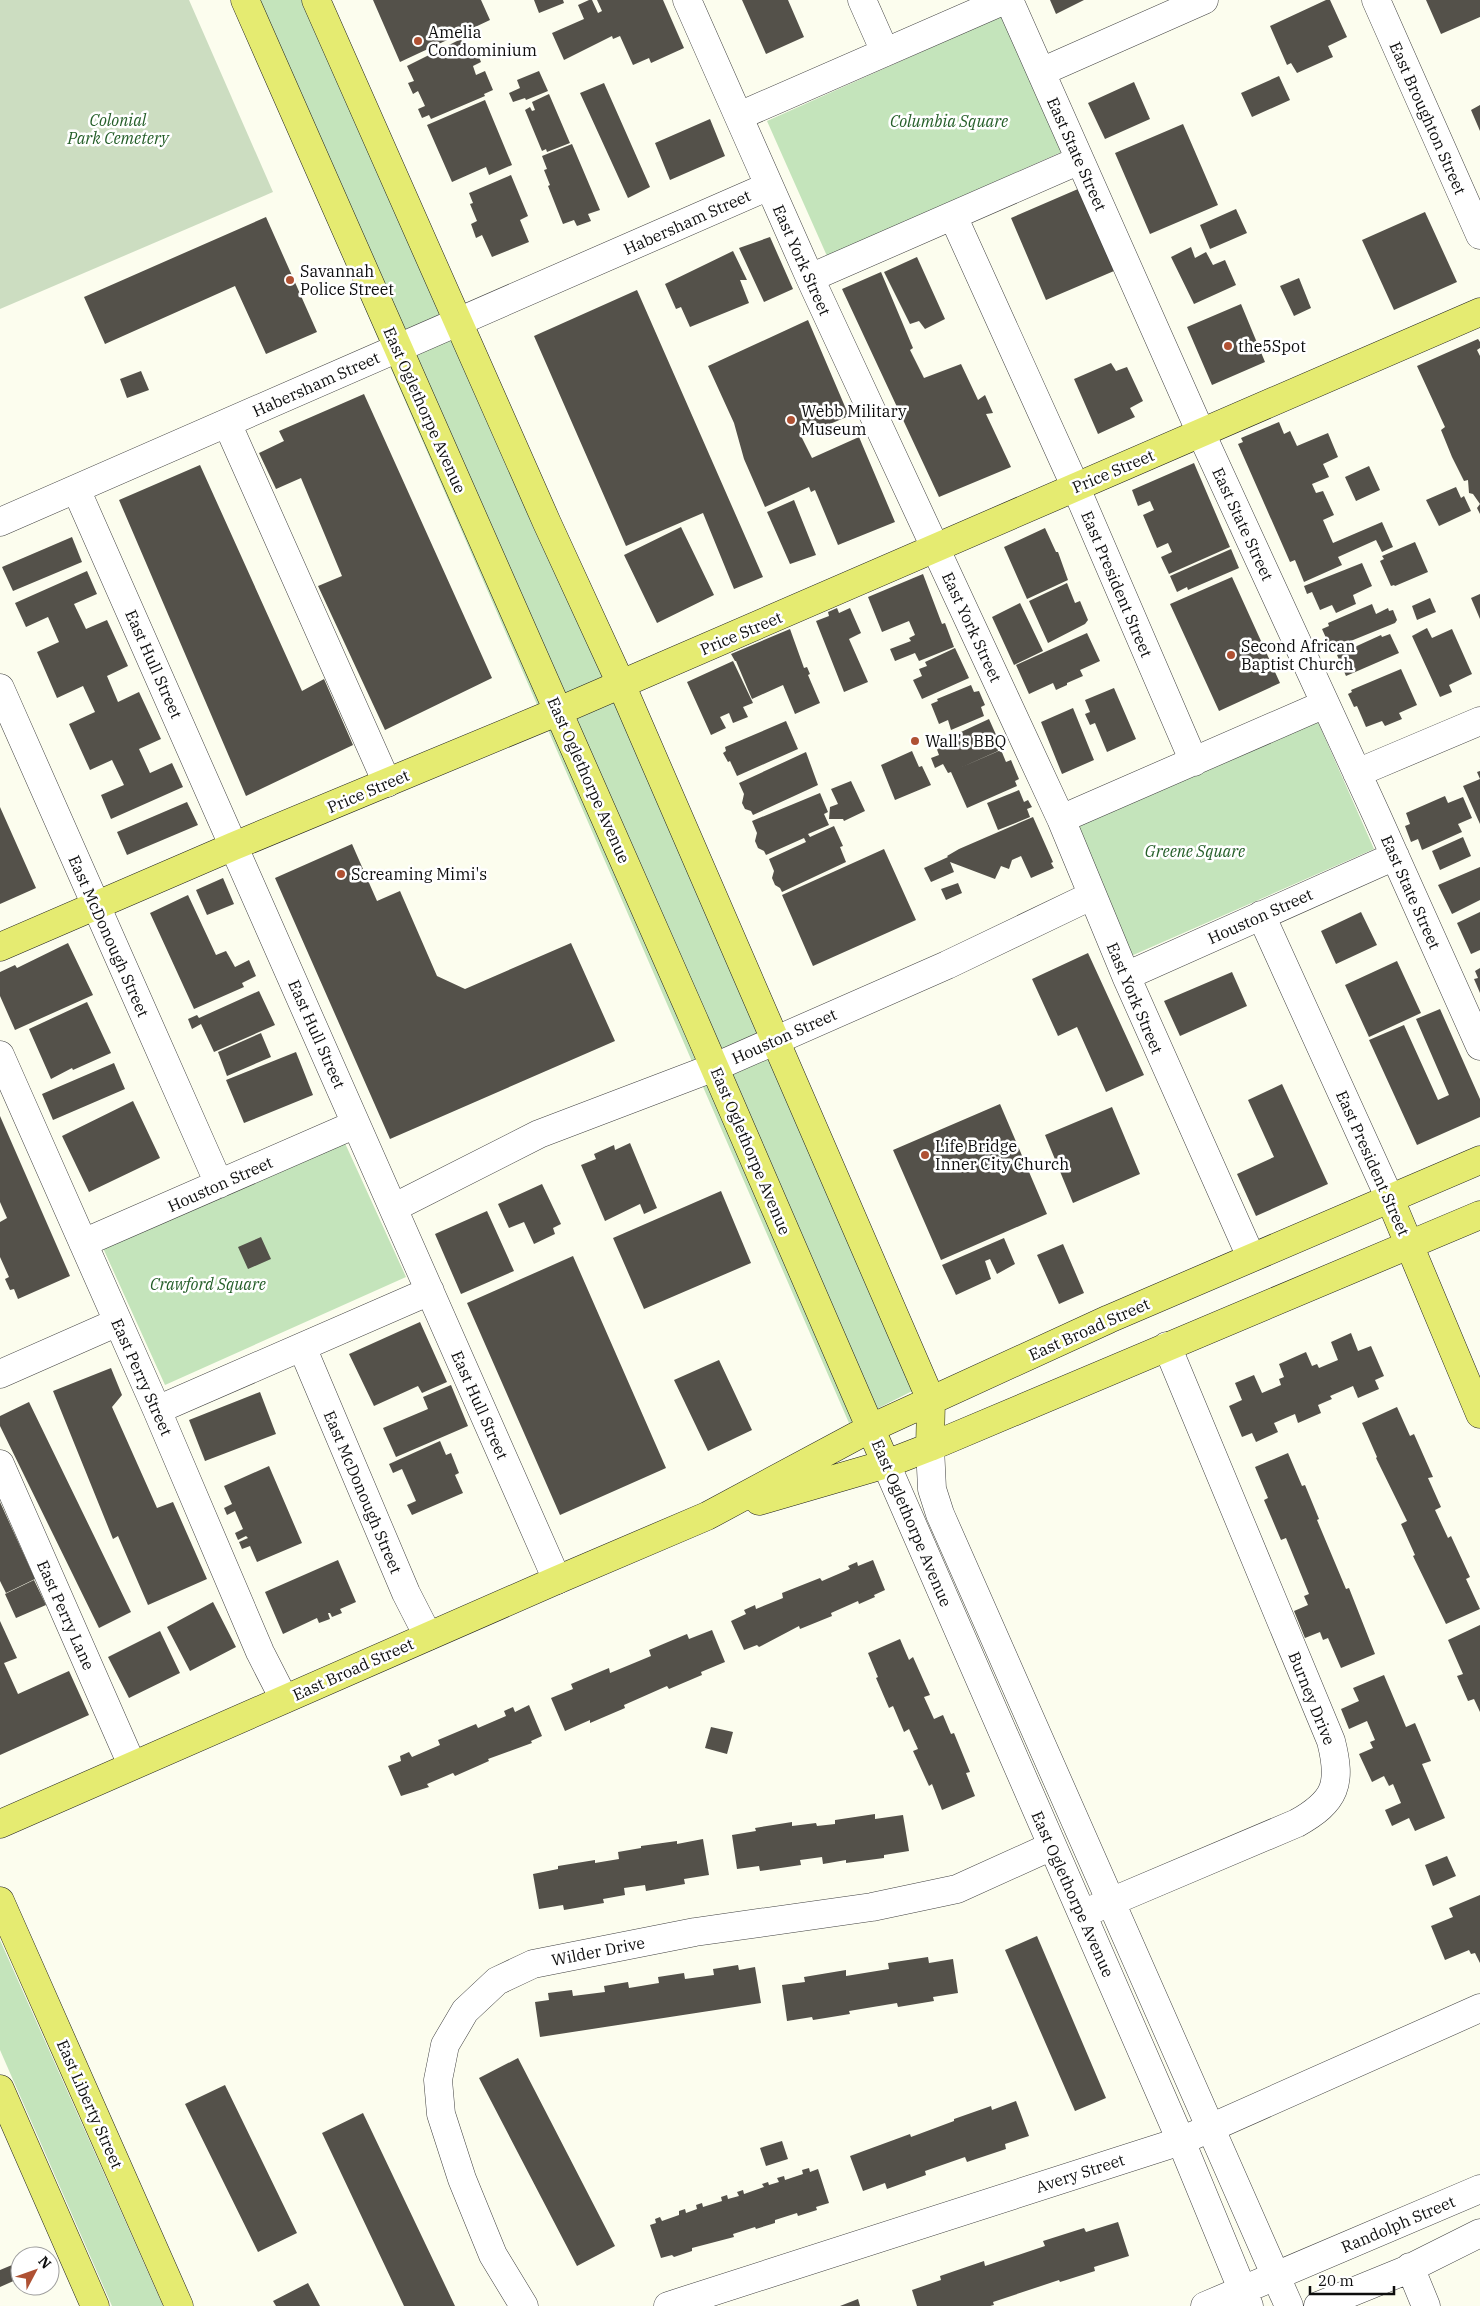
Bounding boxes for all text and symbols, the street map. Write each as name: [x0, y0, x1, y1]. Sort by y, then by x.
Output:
place label: Amelia Condominium: [428, 22, 537, 60]
marker: Amelia Condominium: [412, 35, 424, 47]
street label: East Broughton Street: [1385, 39, 1471, 198]
street label: East State Street: [1043, 94, 1111, 214]
park label: Colonial Park Cemetery: [66, 110, 170, 148]
park label: Columbia Square: [890, 111, 1008, 131]
street label: Habersham Street: [620, 185, 754, 259]
street label: East York Street: [769, 201, 836, 319]
place label: Savannah Police Street: [300, 261, 394, 299]
marker: Savannah Police Street: [284, 274, 296, 286]
street label: East Oglethorpe Avenue: [379, 324, 471, 496]
place label: the5Spot: [1238, 336, 1306, 356]
marker: the5Spot: [1222, 340, 1234, 352]
street label: Habersham Street: [249, 347, 383, 421]
place label: Webb Military Museum: [801, 401, 907, 439]
marker: Webb Military Museum: [785, 414, 797, 426]
street label: Price Street: [1069, 445, 1157, 497]
street label: East State Street: [1208, 464, 1278, 584]
street label: East President Street: [1077, 508, 1157, 661]
street label: East York Street: [938, 569, 1006, 686]
street label: East Hull Street: [121, 607, 187, 722]
street label: Price Street: [697, 607, 785, 659]
place label: Second African Baptist Church: [1241, 636, 1356, 674]
marker: Second African Baptist Church: [1225, 649, 1237, 661]
street label: East Oglethorpe Avenue: [543, 694, 635, 866]
place label: Wall's BBQ: [925, 731, 1006, 751]
marker: Wall's BBQ: [909, 735, 921, 747]
street label: Price Street: [324, 765, 412, 817]
street label: East State Street: [1377, 832, 1445, 952]
park label: Greene Square: [1145, 841, 1245, 861]
street label: East McDonough Street: [64, 852, 154, 1020]
place label: Screaming Mimi's: [351, 864, 487, 884]
marker: Screaming Mimi's: [335, 868, 347, 880]
street label: Houston Street: [1204, 884, 1316, 948]
street label: East York Street: [1103, 939, 1168, 1057]
street label: East Hull Street: [284, 977, 350, 1092]
street label: Houston Street: [728, 1004, 840, 1068]
street label: East Oglethorpe Avenue: [707, 1064, 795, 1238]
street label: East President Street: [1332, 1087, 1414, 1239]
place label: Life Bridge Inner City Church: [935, 1136, 1069, 1174]
marker: Life Bridge Inner City Church: [919, 1149, 931, 1161]
street label: Houston Street: [164, 1152, 276, 1216]
park label: Crawford Square: [150, 1274, 266, 1294]
street label: East Broad Street: [1025, 1293, 1153, 1365]
street label: East Perry Street: [107, 1315, 177, 1439]
street label: East Hull Street: [447, 1348, 513, 1463]
street label: East McDonough Street: [320, 1408, 407, 1577]
street label: East Oglethorpe Avenue: [868, 1436, 956, 1610]
street label: East Perry Lane: [33, 1557, 99, 1673]
street label: East Broad Street: [289, 1633, 417, 1705]
street label: Burney Drive: [1284, 1648, 1340, 1748]
street label: East Oglethorpe Avenue: [1027, 1808, 1119, 1980]
street label: Wilder Drive: [550, 1932, 646, 1970]
street label: East Liberty Street: [53, 2036, 128, 2172]
street label: Avery Street: [1033, 2149, 1127, 2197]
street label: Randolph Street: [1338, 2191, 1458, 2257]
north arrow: [10, 2246, 60, 2296]
text: N: [34, 2252, 55, 2273]
scale bar: [1310, 2264, 1394, 2296]
text: 20 m: [1318, 2271, 1354, 2290]

